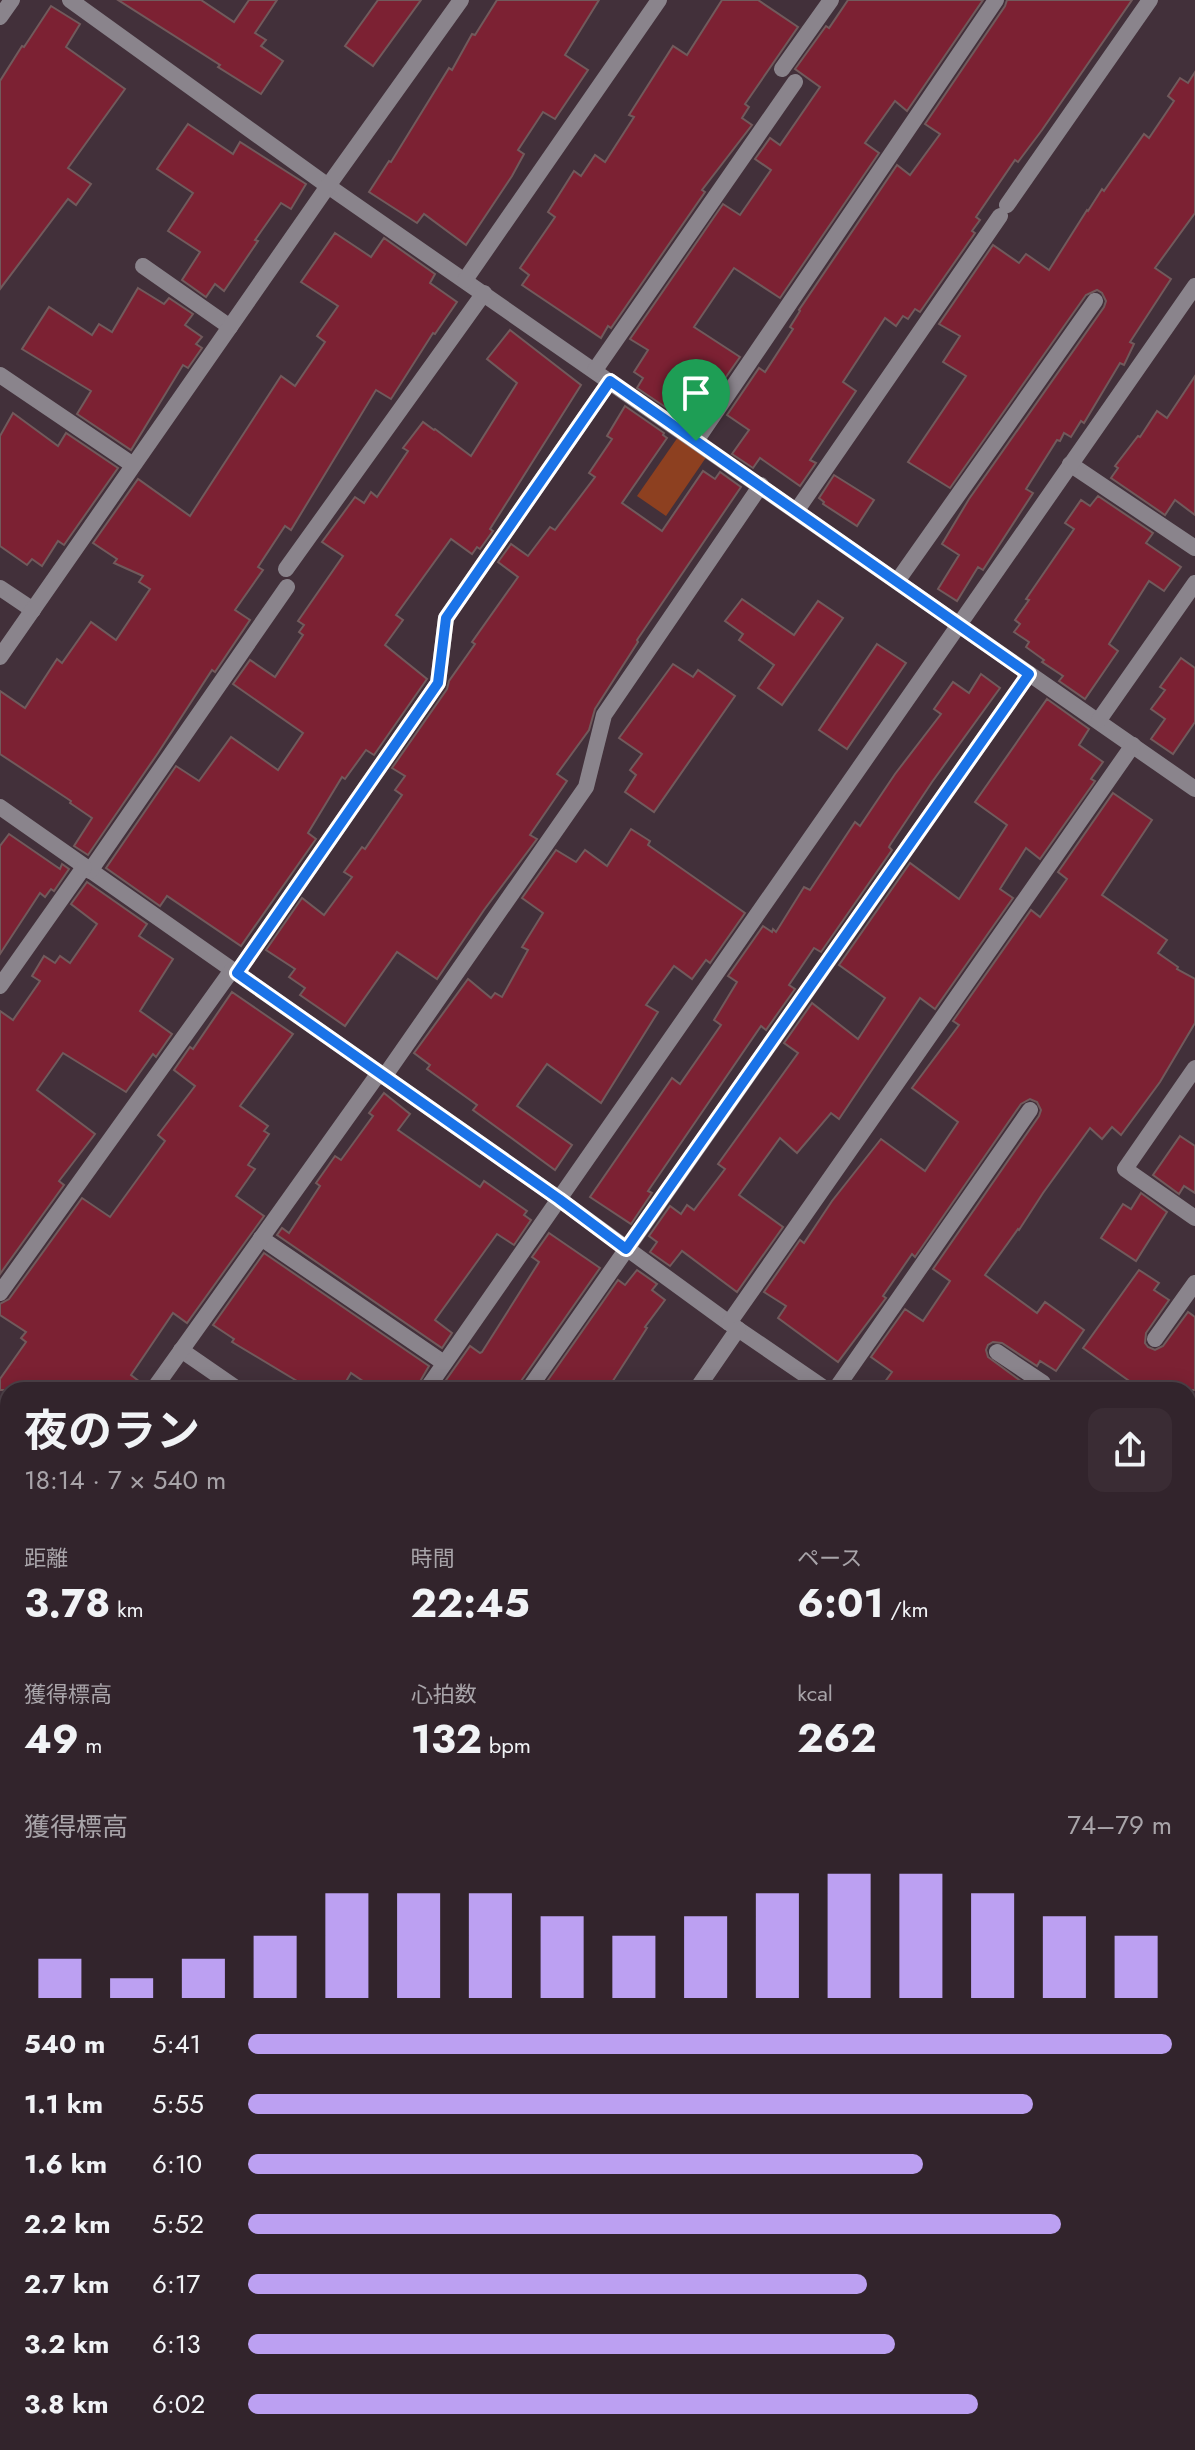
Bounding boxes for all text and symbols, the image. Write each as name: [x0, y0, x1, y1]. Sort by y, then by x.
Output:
pin: [662, 359, 730, 441]
icon: arrive: [674, 371, 718, 415]
text: 夜のラン: [24, 1399, 200, 1463]
button: share: [1088, 1408, 1172, 1492]
text: 18:14 · 7 × 540 m: [24, 1461, 226, 1499]
text: 距離: [24, 1542, 68, 1574]
text: 時間: [411, 1542, 455, 1574]
text: ペース: [797, 1542, 862, 1574]
text: 3.78: [24, 1574, 110, 1632]
text: 22:45: [411, 1574, 530, 1632]
text: 6:01: [797, 1574, 884, 1632]
text: km: [110, 1593, 144, 1625]
text: /km: [884, 1593, 929, 1625]
text: kcal: [797, 1677, 833, 1709]
text: 獲得標高: [24, 1678, 112, 1710]
text: 心拍数: [411, 1678, 477, 1710]
text: 262: [797, 1709, 877, 1767]
text: 49: [24, 1710, 79, 1768]
text: 132: [411, 1710, 482, 1768]
text: m: [79, 1729, 102, 1761]
text: bpm: [482, 1729, 531, 1761]
text: 74–79 m: [1067, 1806, 1172, 1844]
text: 獲得標高: [24, 1808, 128, 1846]
text: 540 m: [24, 2025, 105, 2063]
text: 5:41: [152, 2025, 201, 2063]
text: 1.1 km: [24, 2085, 103, 2123]
text: 5:55: [152, 2085, 204, 2123]
text: 1.6 km: [24, 2145, 107, 2183]
text: 6:10: [152, 2145, 202, 2183]
text: 2.2 km: [24, 2205, 111, 2243]
text: 5:52: [152, 2205, 204, 2243]
text: 2.7 km: [24, 2265, 109, 2303]
text: 6:17: [152, 2265, 200, 2303]
text: 3.2 km: [24, 2325, 109, 2363]
text: 6:13: [152, 2325, 201, 2363]
text: 3.8 km: [24, 2385, 109, 2423]
text: 6:02: [152, 2385, 205, 2423]

